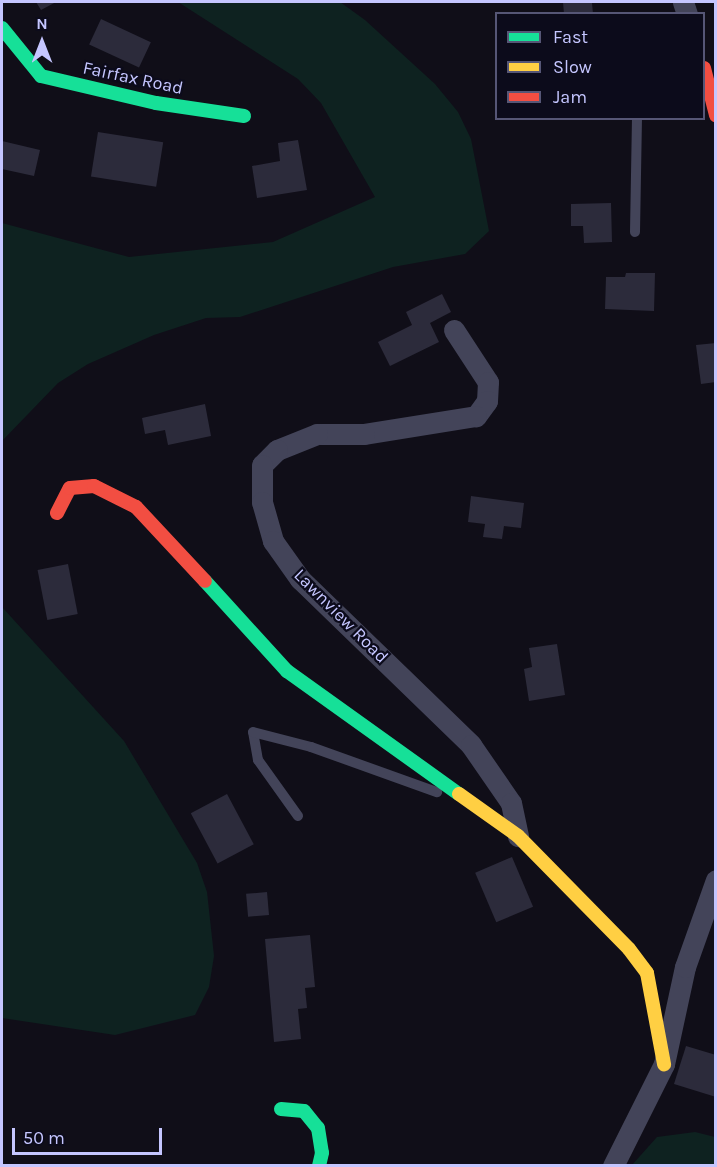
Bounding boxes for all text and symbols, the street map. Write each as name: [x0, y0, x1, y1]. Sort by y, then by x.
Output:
north arrow: [12, 12, 72, 72]
legend: [495, 12, 705, 120]
text: N: [36, 14, 48, 33]
text: Fast: [553, 26, 588, 48]
text: Slow: [553, 56, 592, 78]
street label: Fairfax Road: [81, 57, 185, 99]
text: Jam: [553, 86, 587, 108]
street label: Lawnview Road: [289, 564, 393, 668]
scale bar: [15, 1116, 165, 1154]
text: 50 m: [23, 1127, 65, 1149]

